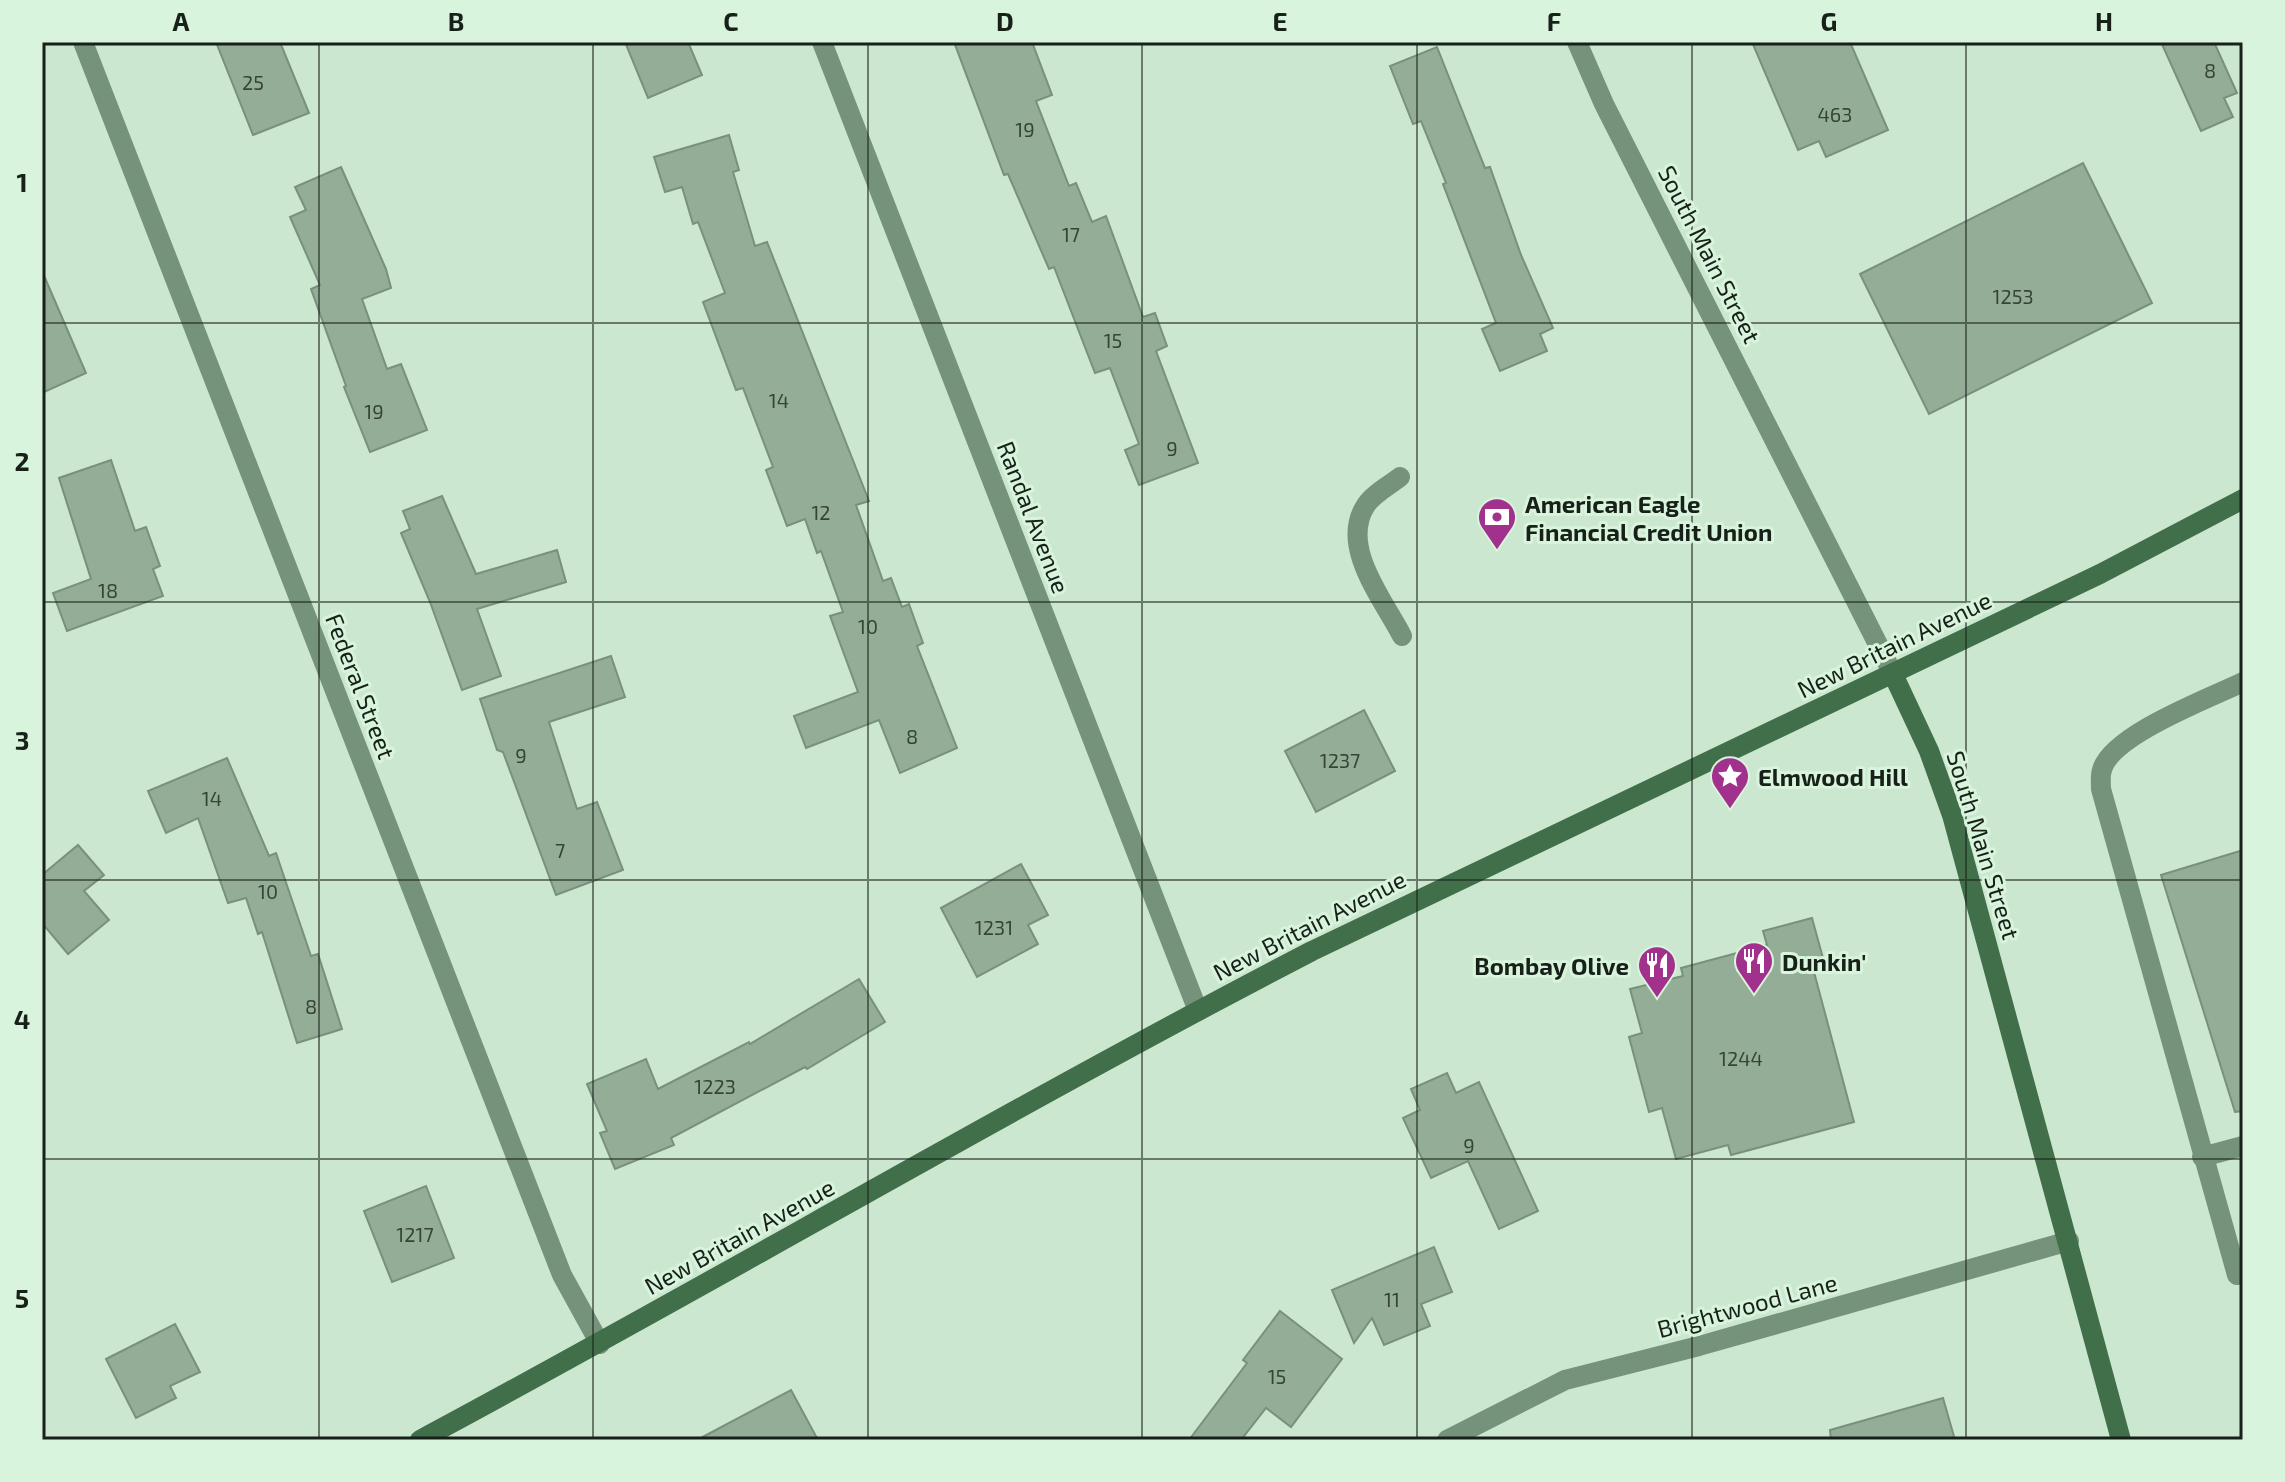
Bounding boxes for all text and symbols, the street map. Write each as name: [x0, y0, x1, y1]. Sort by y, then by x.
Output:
text: A: [173, 5, 190, 36]
text: B: [448, 5, 464, 36]
text: C: [723, 5, 739, 36]
text: D: [996, 5, 1014, 36]
text: E: [1272, 5, 1288, 36]
text: F: [1547, 5, 1561, 36]
text: G: [1821, 5, 1837, 36]
text: H: [2095, 5, 2113, 36]
house number: 8: [2204, 58, 2216, 82]
house number: 25: [242, 70, 264, 94]
house number: 463: [1818, 102, 1852, 126]
house number: 19: [1015, 117, 1035, 141]
street label: South Main Street: [1653, 160, 1767, 348]
text: 1: [16, 166, 28, 197]
house number: 17: [1062, 222, 1080, 246]
house number: 1253: [1992, 284, 2034, 308]
house number: 15: [1104, 328, 1122, 352]
house number: 14: [769, 388, 789, 412]
house number: 19: [364, 399, 384, 423]
house number: 9: [1166, 436, 1178, 460]
street label: Randal Avenue: [992, 437, 1076, 597]
text: 2: [14, 445, 30, 476]
place label: American Eagle Financial Credit Union: [1525, 489, 1772, 546]
bank icon: American Eagle Financial Credit Union: [1476, 496, 1518, 551]
house number: 12: [811, 500, 831, 524]
house number: 18: [98, 578, 118, 602]
street label: New Britain Avenue: [1792, 584, 1996, 704]
street label: Federal Street: [320, 609, 402, 763]
house number: 10: [858, 614, 878, 638]
text: 3: [15, 724, 29, 755]
house number: 8: [906, 724, 918, 748]
house number: 9: [515, 743, 527, 767]
street label: South Main Street: [1942, 747, 2026, 943]
house number: 1237: [1320, 748, 1360, 772]
place icon: Elmwood Hill: [1709, 755, 1751, 810]
place label: Elmwood Hill: [1758, 762, 1908, 791]
house number: 14: [202, 786, 222, 810]
house number: 7: [555, 838, 565, 862]
street label: New Britain Avenue: [1208, 864, 1410, 986]
house number: 10: [258, 879, 278, 903]
house number: 1231: [975, 915, 1013, 939]
restaurant icon: Dunkin': [1733, 940, 1775, 995]
restaurant icon: Bombay Olive: [1636, 944, 1678, 999]
place label: Dunkin': [1782, 947, 1866, 976]
place label: Bombay Olive: [1474, 951, 1629, 980]
house number: 8: [305, 994, 317, 1018]
text: 4: [14, 1003, 30, 1034]
house number: 1244: [1719, 1046, 1763, 1070]
house number: 1223: [694, 1074, 736, 1098]
house number: 9: [1463, 1133, 1475, 1157]
street label: New Britain Avenue: [639, 1172, 839, 1300]
house number: 1217: [396, 1222, 434, 1246]
street label: Brightwood Lane: [1654, 1267, 1840, 1343]
text: 5: [15, 1282, 29, 1313]
house number: 11: [1384, 1287, 1400, 1311]
house number: 15: [1268, 1364, 1286, 1388]

